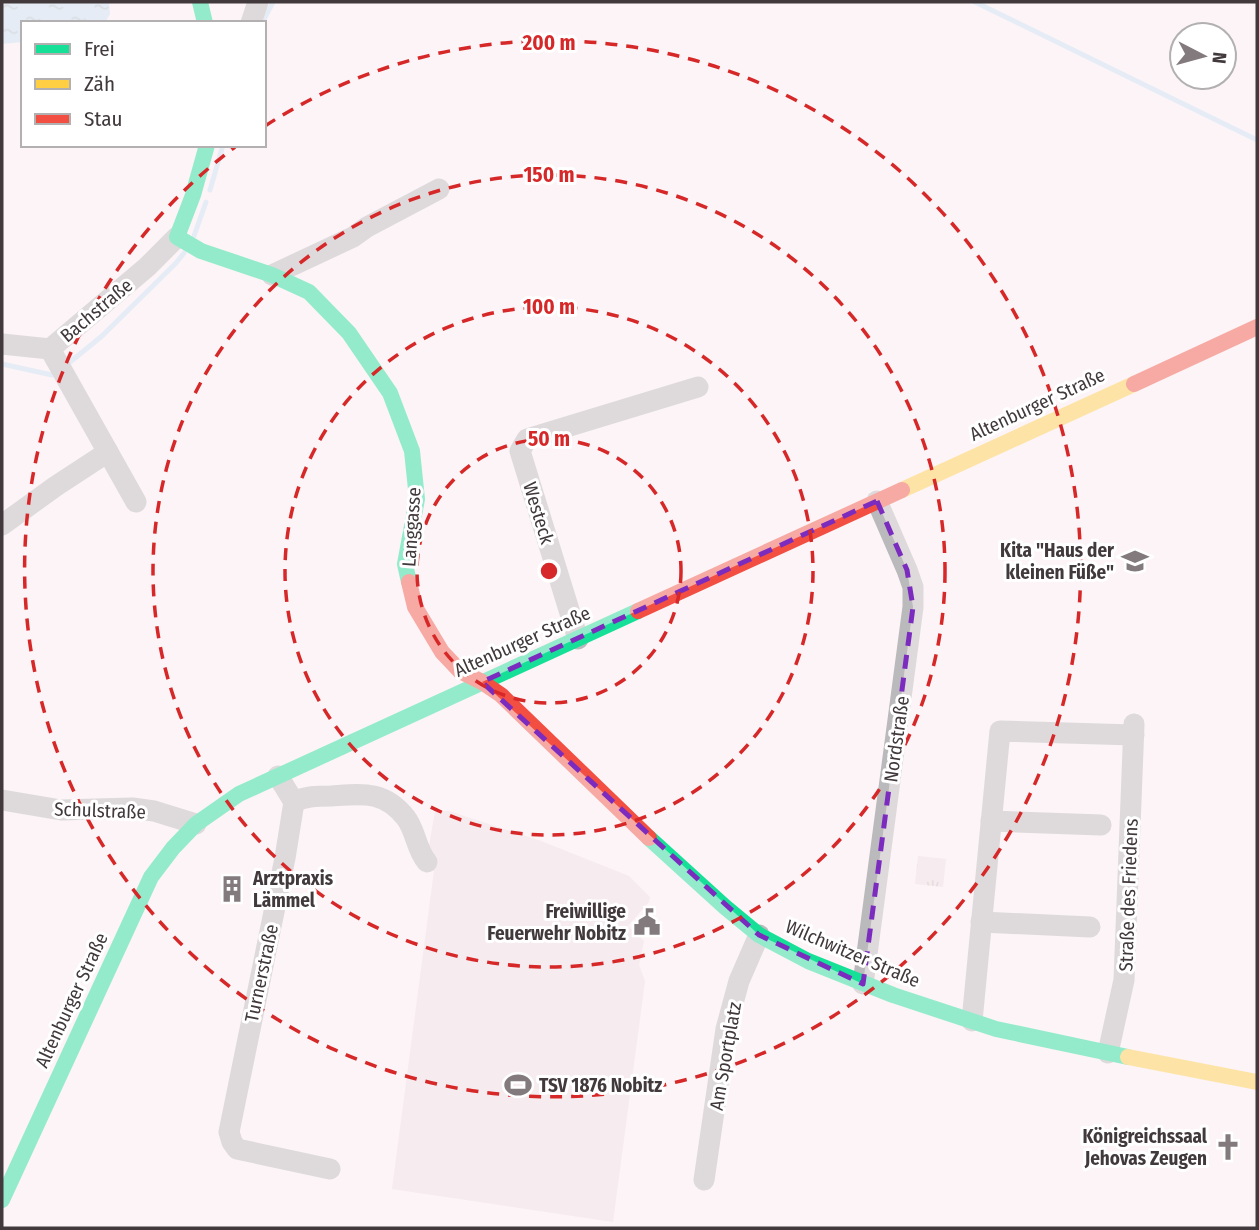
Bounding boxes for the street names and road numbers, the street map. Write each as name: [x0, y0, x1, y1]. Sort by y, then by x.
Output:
street label: Bachstraße: [56, 274, 137, 347]
street label: Altenburger Straße: [966, 363, 1108, 446]
street label: Westeck: [518, 479, 559, 547]
street label: Langgasse: [397, 486, 426, 568]
street label: Altenburger Straße: [451, 601, 594, 682]
street label: Nordstraße: [879, 694, 914, 784]
street label: Schulstraße: [54, 797, 146, 824]
street label: Straße des Friedens: [1114, 818, 1143, 972]
street label: Wilchwitzer Straße: [782, 915, 924, 992]
street label: Turnerstraße: [240, 922, 283, 1024]
street label: Altenburger Straße: [30, 929, 113, 1071]
street label: Am Sportplatz: [705, 1000, 746, 1112]

